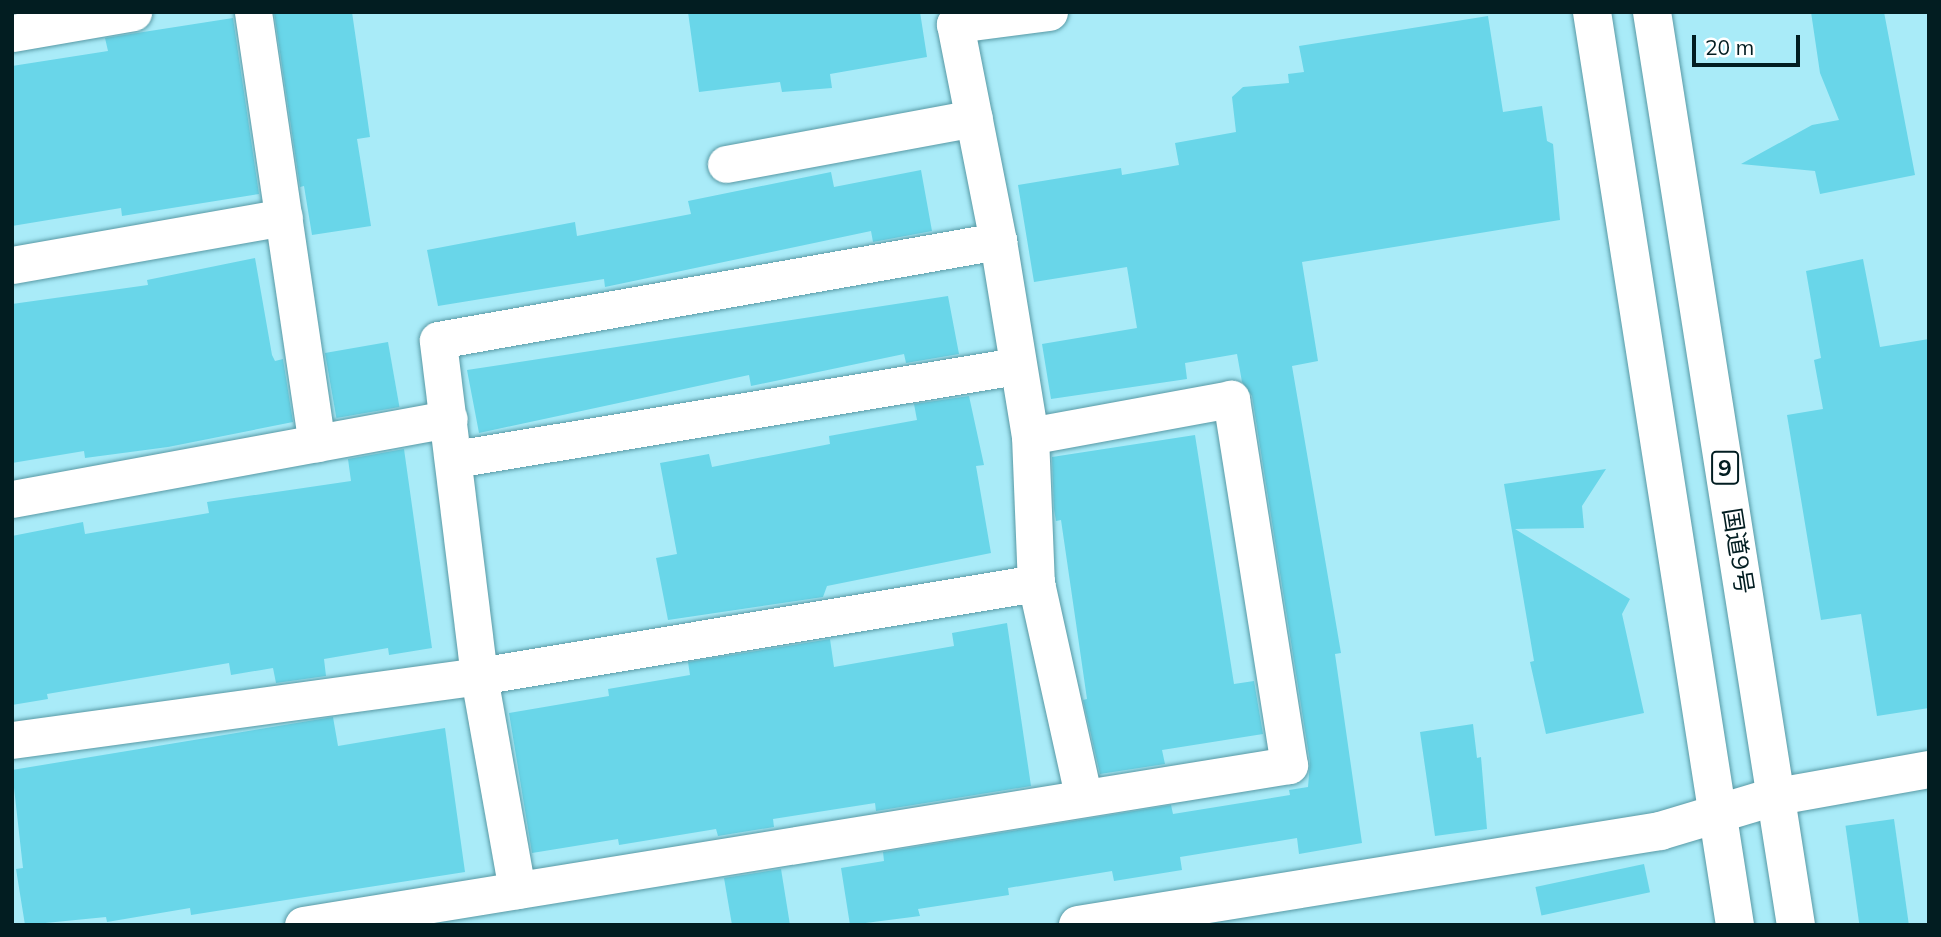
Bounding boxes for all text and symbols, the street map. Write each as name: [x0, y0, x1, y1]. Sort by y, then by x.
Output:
scale bar: [1696, 21, 1804, 65]
text: 20 m: [1705, 34, 1754, 60]
road number: 9: [1711, 448, 1739, 488]
street label: 国道9号: [1717, 506, 1759, 596]

